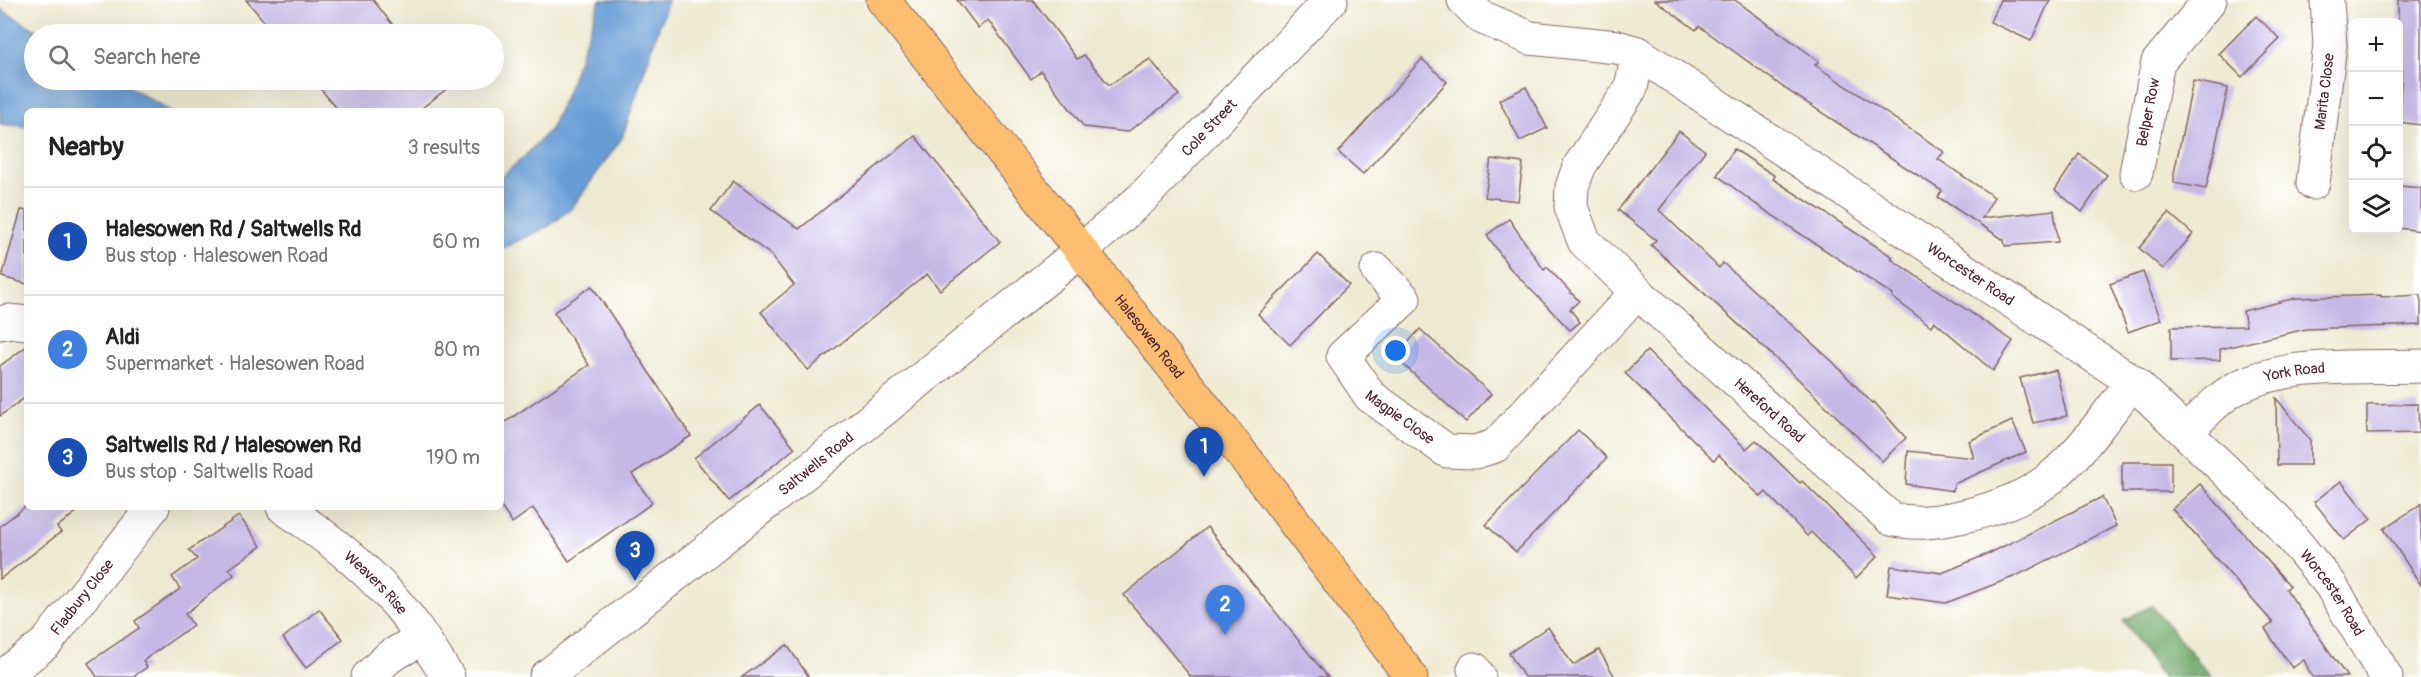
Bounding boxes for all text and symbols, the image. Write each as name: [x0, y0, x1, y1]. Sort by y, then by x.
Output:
map controls: [2349, 18, 2403, 234]
button: +: [2349, 18, 2403, 72]
search box: [24, 24, 504, 90]
icon: search: [45, 41, 78, 74]
text: Search here: [93, 43, 200, 71]
street label: Marita Close: [2311, 52, 2339, 131]
button: −: [2349, 72, 2403, 126]
street label: Belper Row: [2132, 76, 2165, 148]
street label: Cole Street: [1178, 95, 1242, 161]
button: locate: [2349, 126, 2403, 180]
text: Nearby: [48, 131, 124, 163]
text: 3 results: [408, 135, 480, 160]
button: layers: [2349, 180, 2403, 234]
text: Halesowen Rd / Saltwells Rd: [105, 215, 362, 243]
text: 1: [64, 229, 71, 254]
text: 60 m: [433, 229, 480, 254]
street label: Worcester Road: [1923, 239, 2018, 310]
text: Bus stop · Halesowen Road: [105, 243, 328, 268]
street label: Halesowen Road: [1109, 291, 1188, 383]
text: Aldi: [105, 323, 139, 351]
your location: [1381, 336, 1410, 365]
text: 2: [62, 337, 73, 362]
text: 80 m: [434, 337, 480, 362]
text: Supermarket · Halesowen Road: [105, 351, 365, 376]
street label: York Road: [2261, 359, 2326, 387]
street label: Hereford Road: [1730, 374, 1809, 447]
street label: Magpie Close: [1361, 386, 1438, 449]
street label: Saltwells Road: [775, 428, 858, 500]
pin: 1: [1184, 428, 1224, 477]
text: Saltwells Rd / Halesowen Rd: [105, 431, 362, 459]
text: 3: [62, 445, 73, 470]
text: 190 m: [426, 445, 480, 470]
text: Bus stop · Saltwells Road: [105, 459, 314, 484]
pin: 3: [616, 532, 654, 581]
street label: Worcester Road: [2295, 546, 2368, 640]
street label: Weavers Rise: [340, 547, 412, 619]
street label: Fladbury Close: [47, 555, 119, 639]
pin: 2: [1206, 586, 1244, 635]

